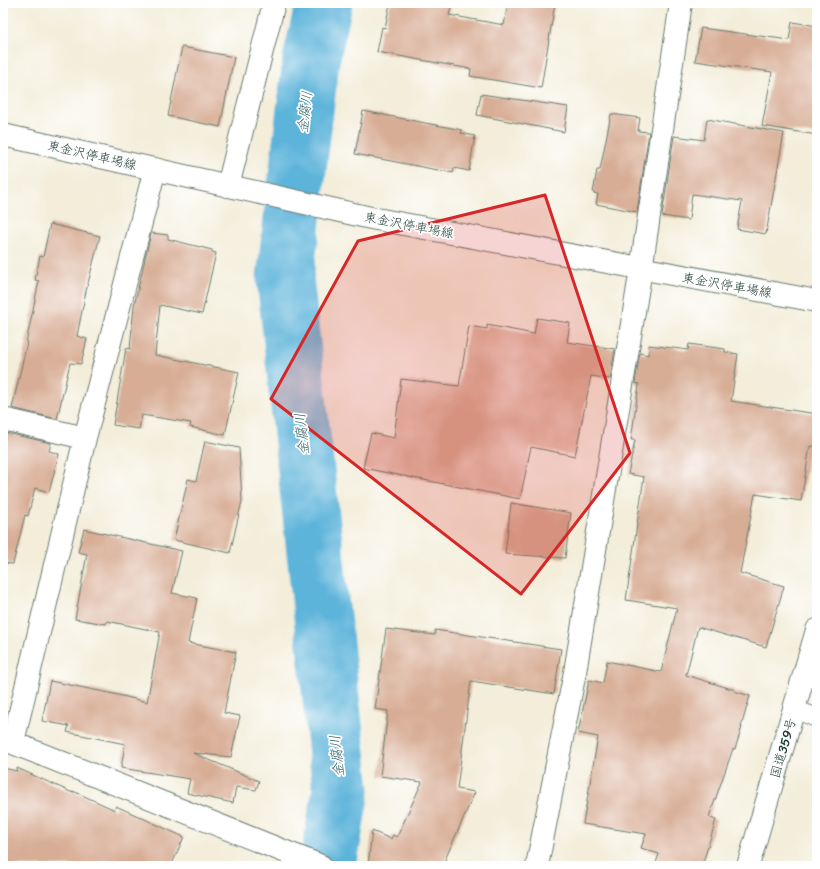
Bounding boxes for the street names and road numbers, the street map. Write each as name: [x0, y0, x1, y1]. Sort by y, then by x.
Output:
street label: 東金沢停車場線: [45, 134, 140, 177]
street label: 東金沢停車場線: [362, 205, 457, 245]
street label: 東金沢停車場線: [680, 266, 775, 304]
street label: 国道359号: [763, 715, 803, 781]

